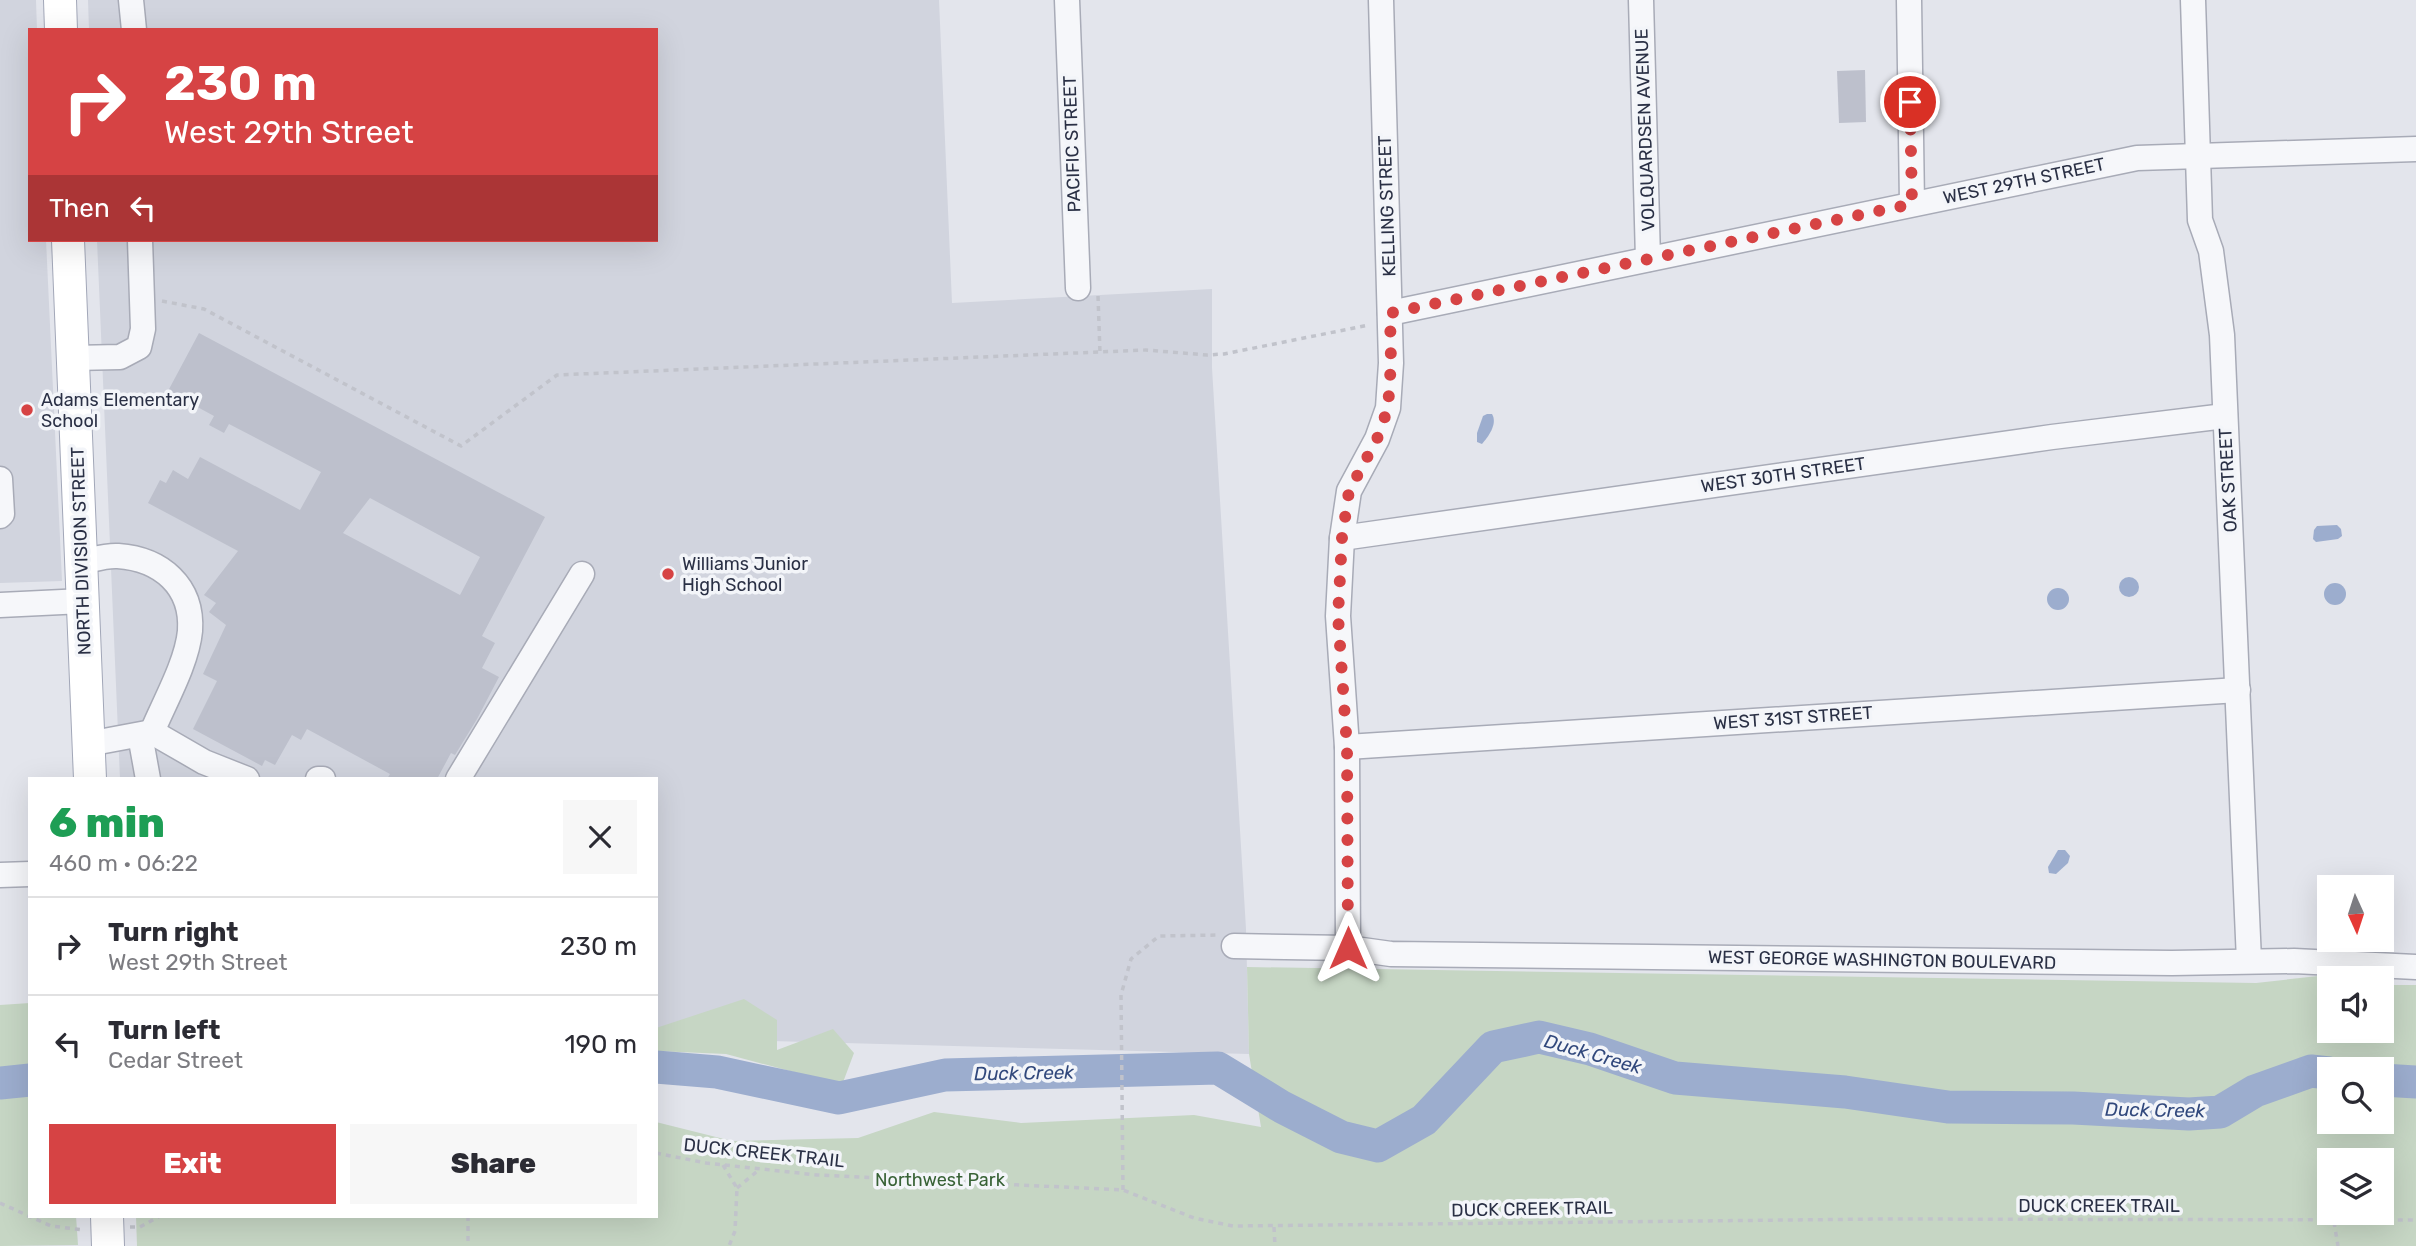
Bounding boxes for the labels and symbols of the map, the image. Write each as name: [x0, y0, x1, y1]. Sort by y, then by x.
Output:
street label: VOLQUARDSEN AVENUE: [1630, 28, 1660, 232]
pin: [1880, 72, 1940, 132]
street label: PACIFIC STREET: [1059, 75, 1085, 213]
street label: KELLING STREET: [1374, 135, 1400, 277]
street label: WEST 29TH STREET: [1941, 153, 2107, 209]
place label: Adams Elementary School: [41, 389, 199, 432]
marker: Adams Elementary School: [19, 402, 35, 418]
street label: OAK STREET: [2214, 427, 2242, 533]
street label: NORTH DIVISION STREET: [66, 446, 96, 656]
street label: WEST 30TH STREET: [1699, 453, 1867, 497]
place label: Williams Junior High School: [682, 553, 808, 596]
marker: Williams Junior High School: [660, 566, 676, 582]
street label: WEST 31ST STREET: [1712, 701, 1874, 735]
north arrow: [2317, 875, 2394, 952]
position arrow: [1311, 911, 1385, 985]
street label: WEST GEORGE WASHINGTON BOULEVARD: [1708, 946, 2056, 974]
water label: Duck Creek: [1542, 1029, 1644, 1079]
water label: Duck Creek: [974, 1061, 1074, 1085]
water label: Duck Creek: [2105, 1098, 2205, 1122]
street label: DUCK CREEK TRAIL: [683, 1134, 845, 1172]
park label: Northwest Park: [875, 1169, 1006, 1191]
street label: DUCK CREEK TRAIL: [2018, 1195, 2180, 1217]
street label: DUCK CREEK TRAIL: [1451, 1197, 1613, 1221]

